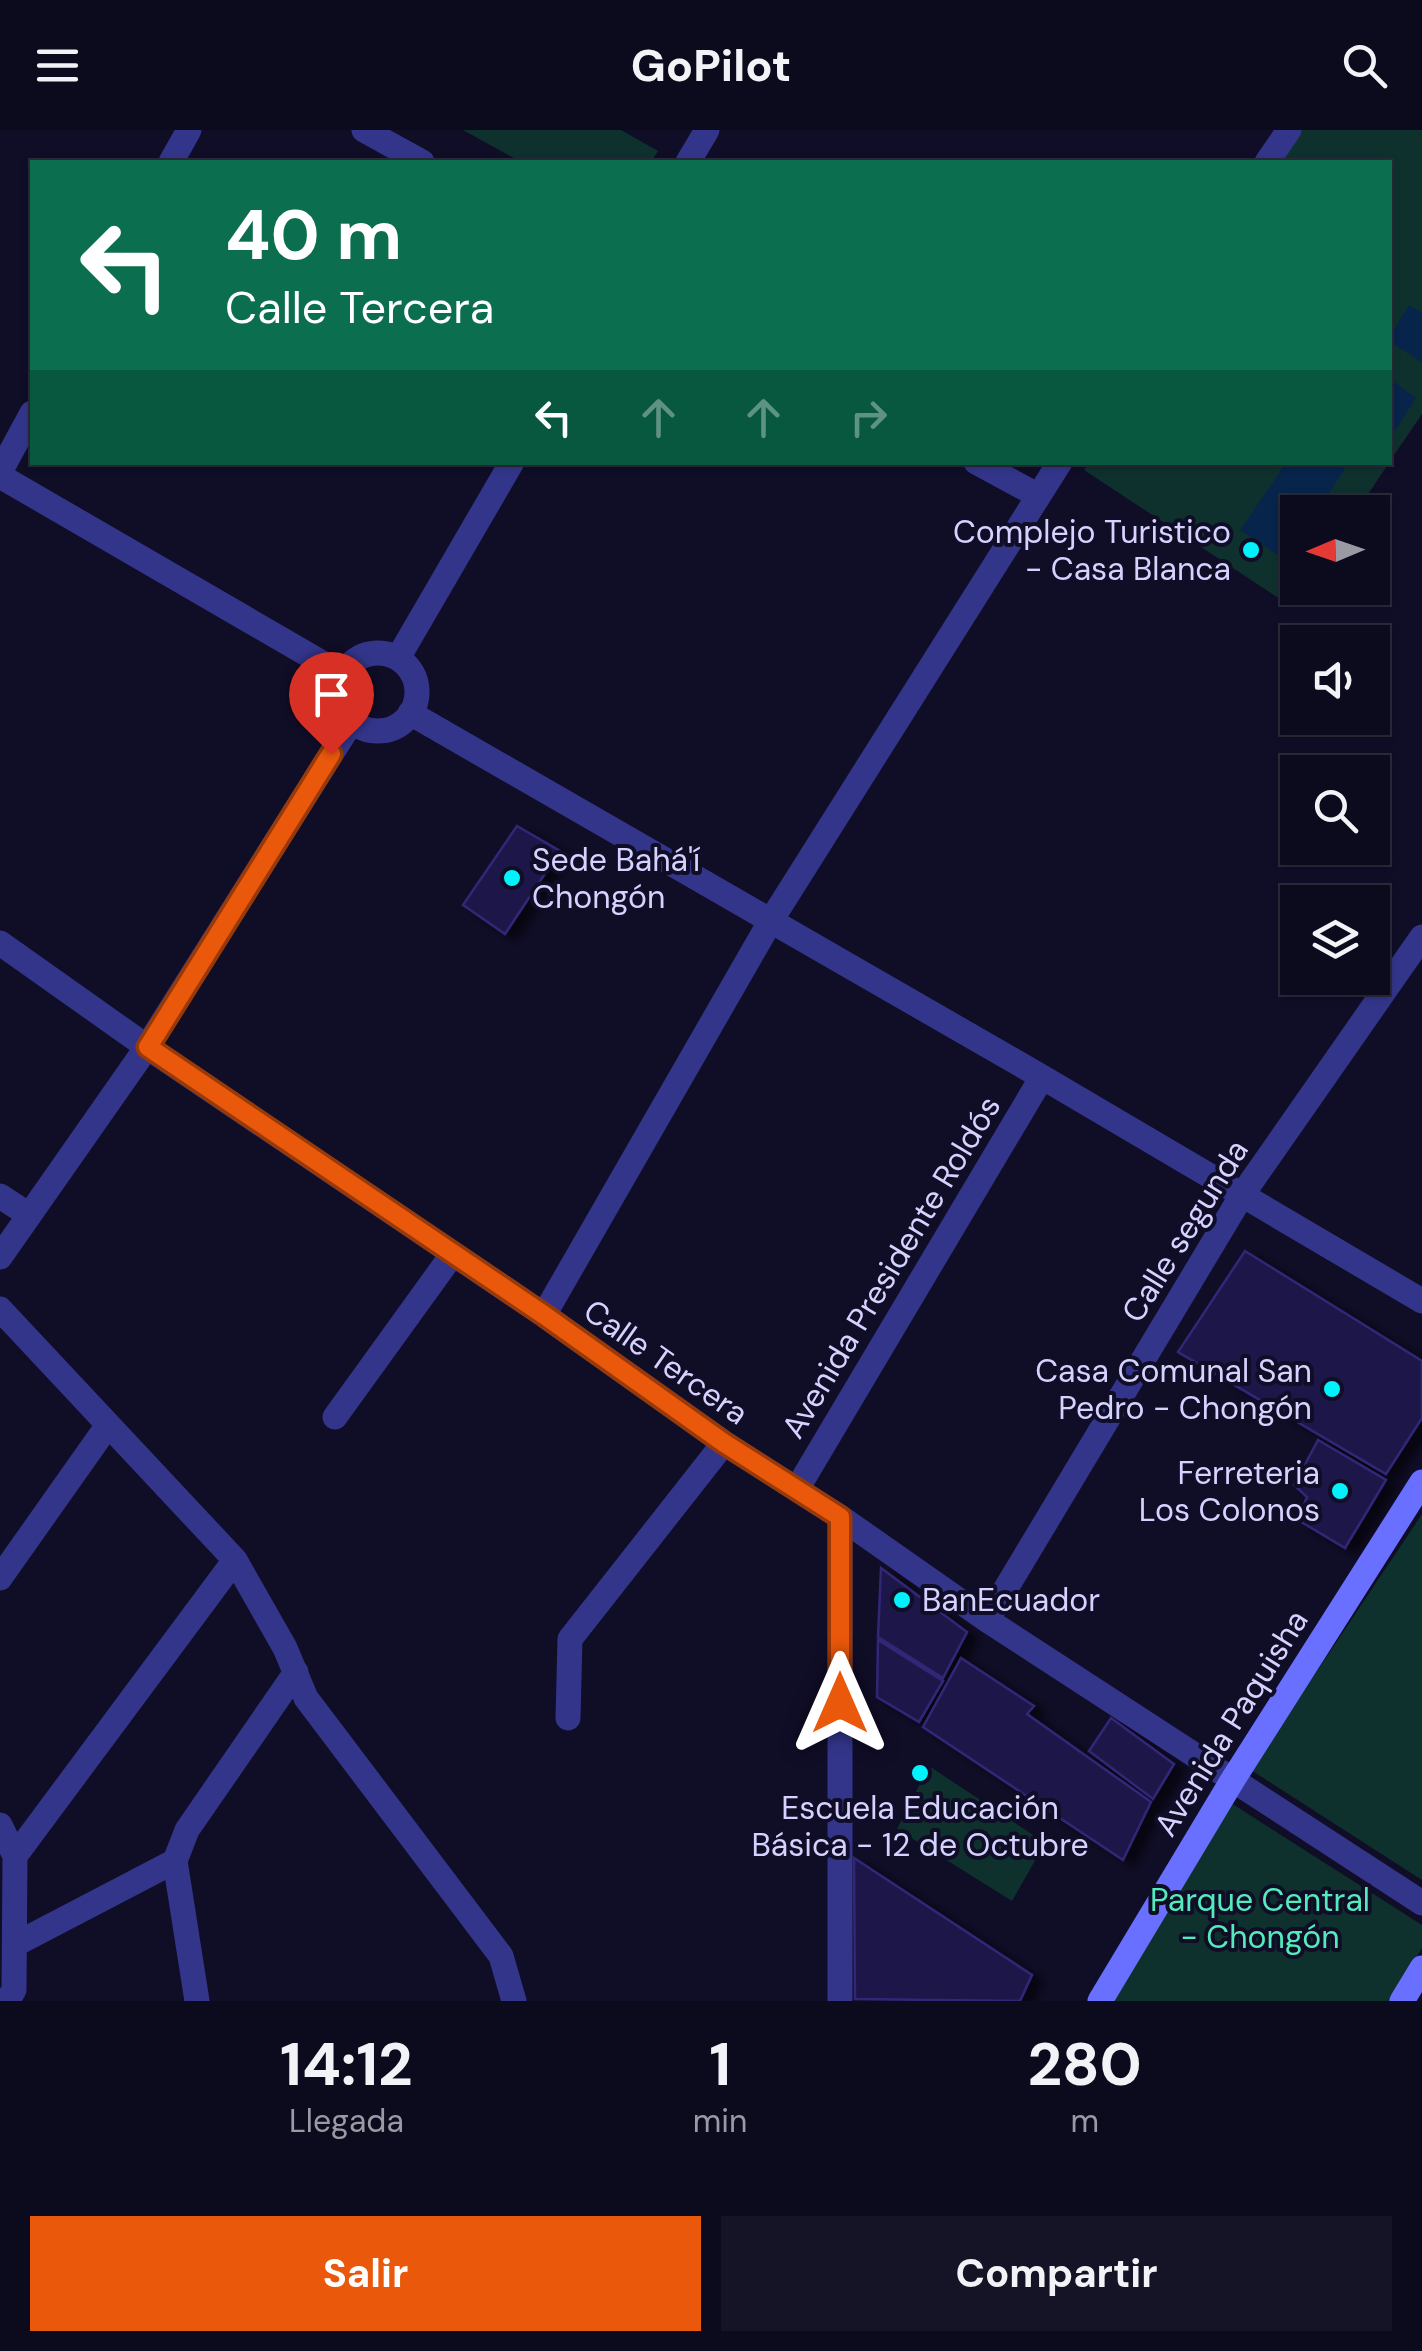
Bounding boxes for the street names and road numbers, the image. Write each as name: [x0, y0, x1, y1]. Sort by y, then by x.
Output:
street label: Avenida Presidente Roldós: [772, 1088, 1010, 1446]
street label: Calle segunda: [1112, 1132, 1258, 1330]
street label: Calle Tercera: [576, 1290, 756, 1434]
street label: Avenida Paquisha: [1145, 1602, 1317, 1844]

